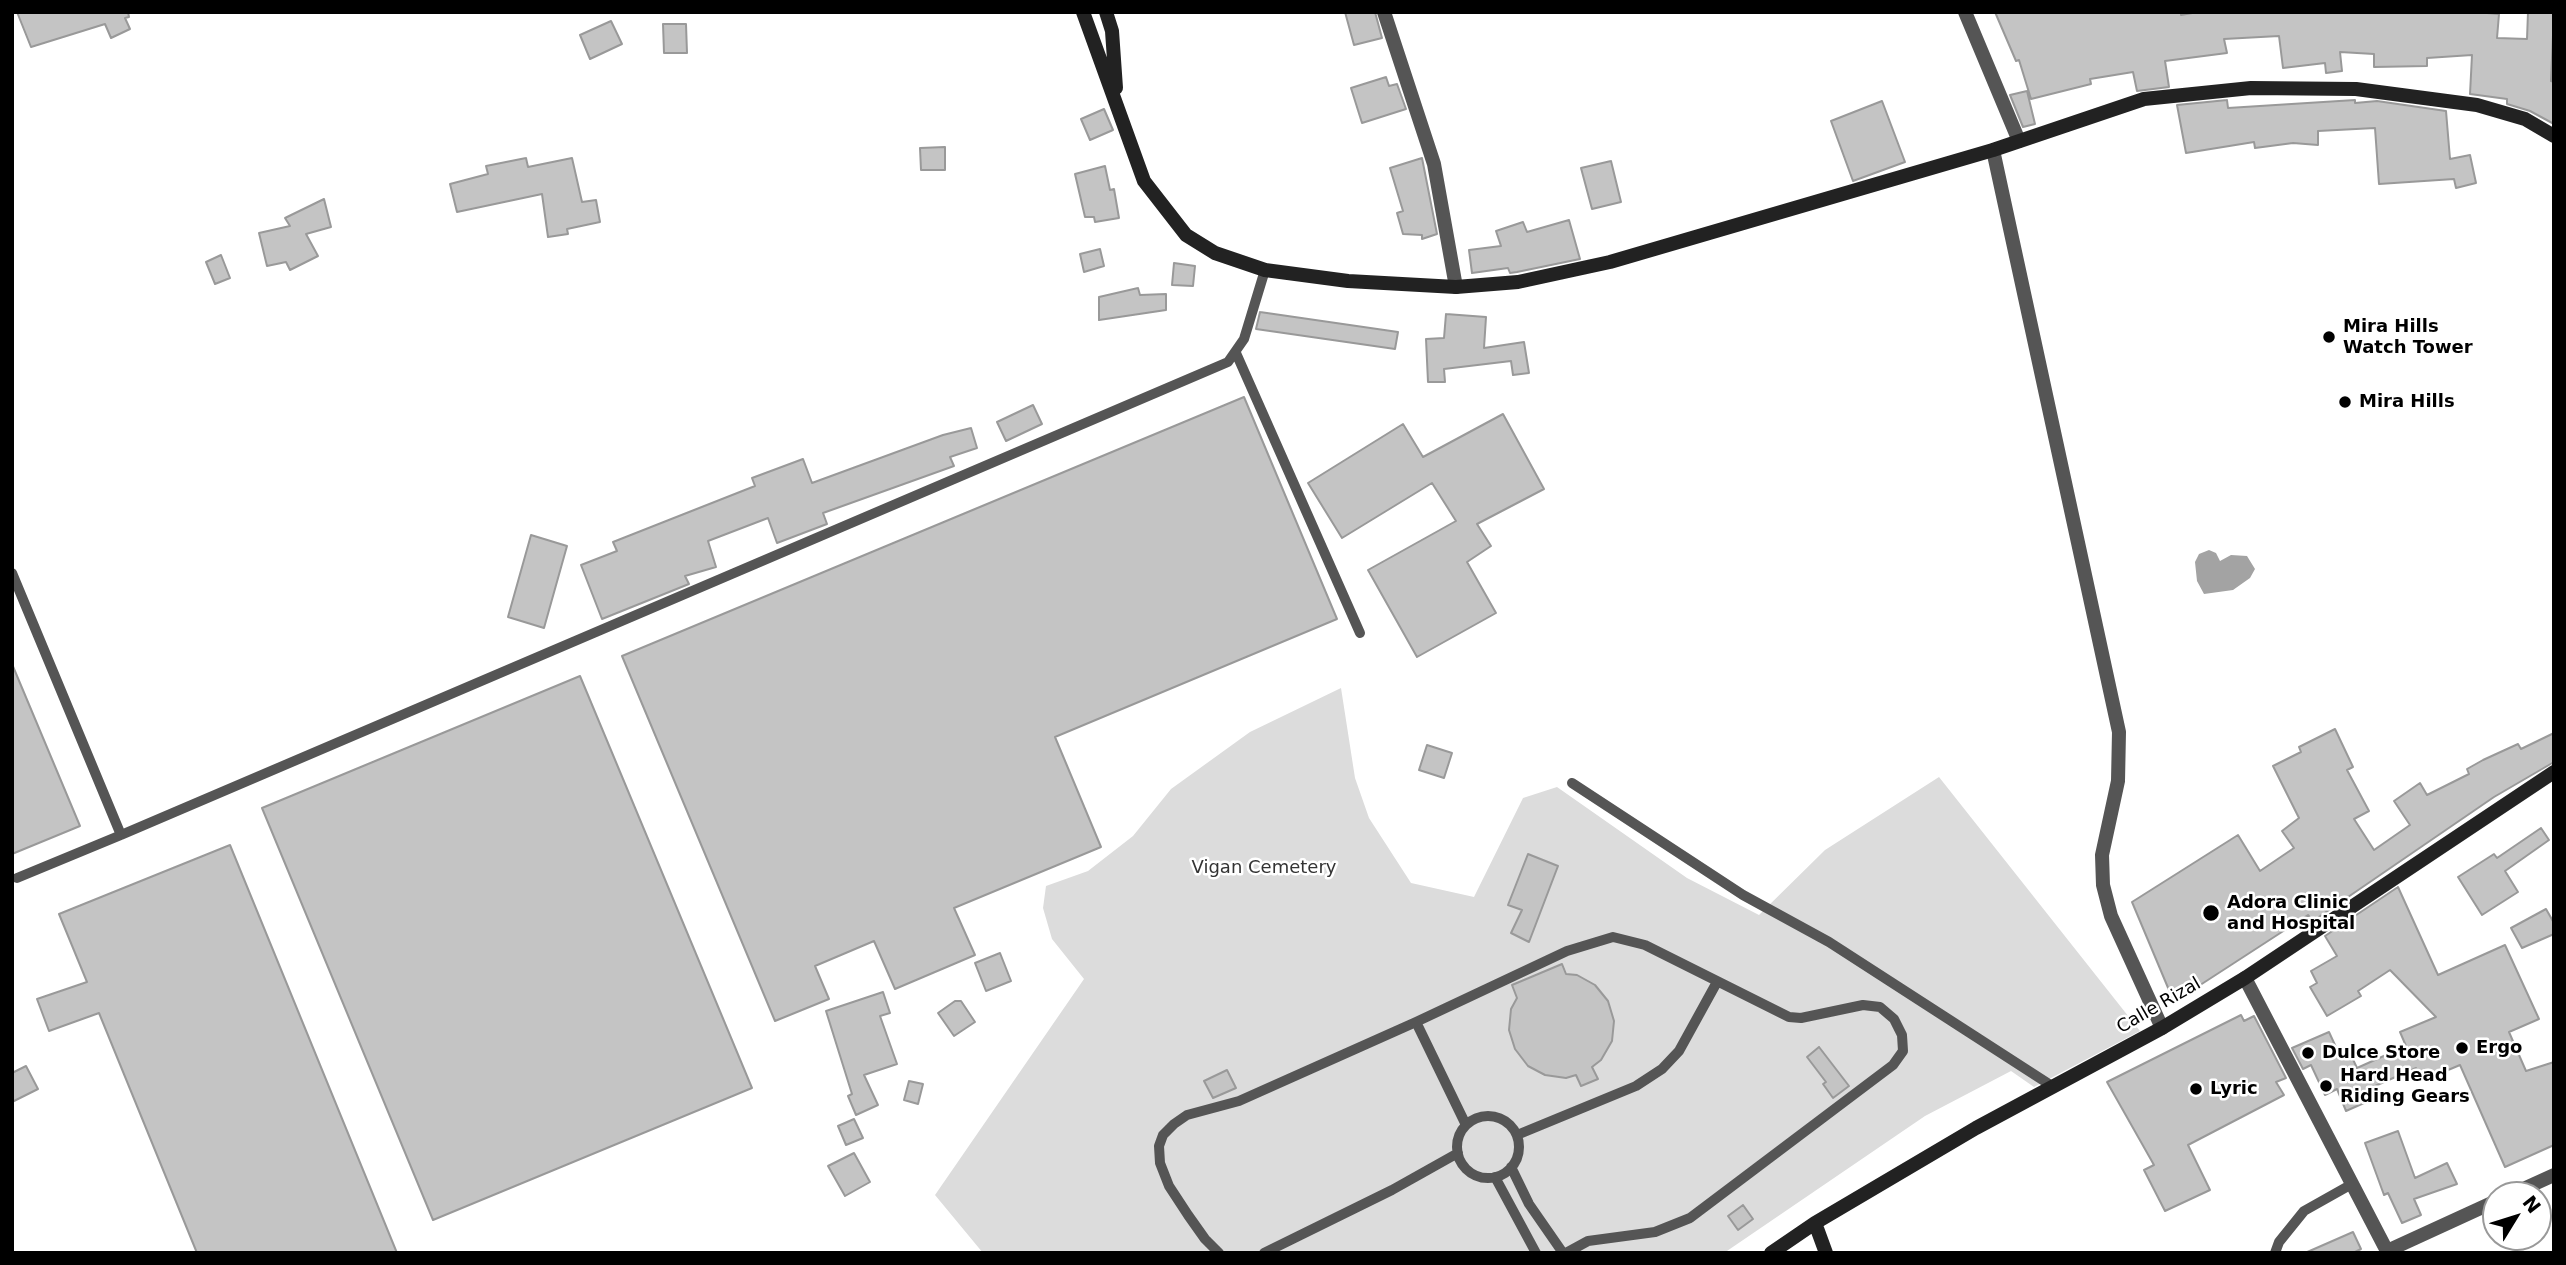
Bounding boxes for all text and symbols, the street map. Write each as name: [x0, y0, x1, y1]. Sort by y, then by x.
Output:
place label: Mira Hills Watch Tower: [2343, 316, 2473, 358]
marker: Mira Hills Watch Tower: [2321, 329, 2337, 345]
place label: Mira Hills: [2359, 391, 2455, 413]
marker: Mira Hills: [2337, 394, 2353, 410]
park label: Vigan Cemetery: [1192, 857, 1336, 879]
place label: Adora Clinic and Hospital: [2227, 892, 2355, 934]
marker: Adora Clinic and Hospital: [2201, 903, 2221, 923]
street label: Calle Rizal: [2113, 973, 2205, 1039]
place label: Ergo: [2476, 1037, 2522, 1059]
marker: Ergo: [2454, 1040, 2470, 1056]
place label: Dulce Store: [2322, 1042, 2440, 1064]
marker: Dulce Store: [2300, 1045, 2316, 1061]
place label: Hard Head Riding Gears: [2340, 1065, 2470, 1108]
place label: Lyric: [2210, 1078, 2258, 1100]
marker: Hard Head Riding Gears: [2318, 1078, 2334, 1094]
marker: Lyric: [2188, 1081, 2204, 1097]
north arrow: [2482, 1181, 2552, 1251]
text: N: [2518, 1191, 2546, 1217]

